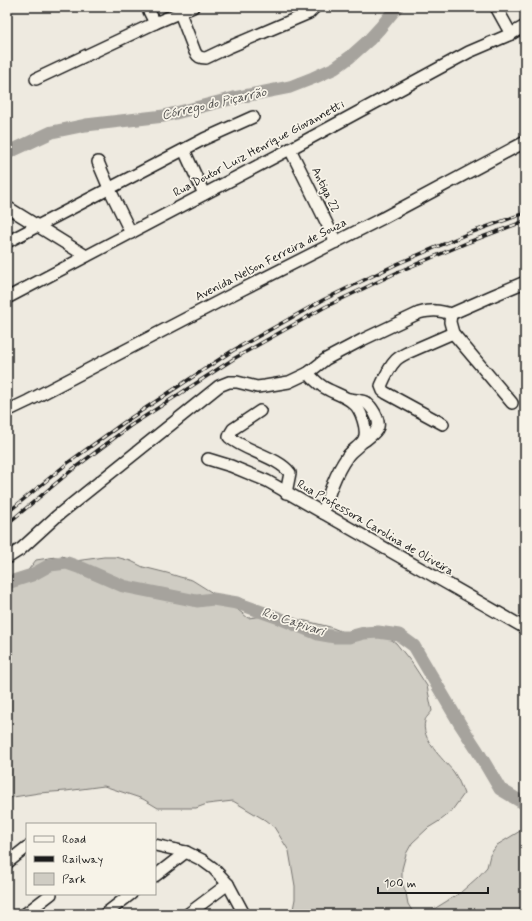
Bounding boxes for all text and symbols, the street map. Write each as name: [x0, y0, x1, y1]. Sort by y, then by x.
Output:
water label: Córrego do Piçarrão: [160, 84, 269, 125]
street label: Rua Doutor Luiz Henrique Giovannetti: [171, 97, 348, 201]
street label: Antiga 22: [307, 165, 343, 215]
street label: Avenida Nelson Ferreira de Souza: [193, 215, 350, 305]
street label: Rua Professora Carolina de Oliveira: [294, 476, 456, 580]
water label: Rio Capivari: [260, 604, 328, 641]
legend: [26, 823, 156, 895]
text: Road: [62, 832, 86, 848]
text: Railway: [62, 852, 104, 868]
scale bar: [378, 869, 488, 895]
text: Park: [62, 872, 86, 888]
text: 100 m: [384, 876, 416, 892]

